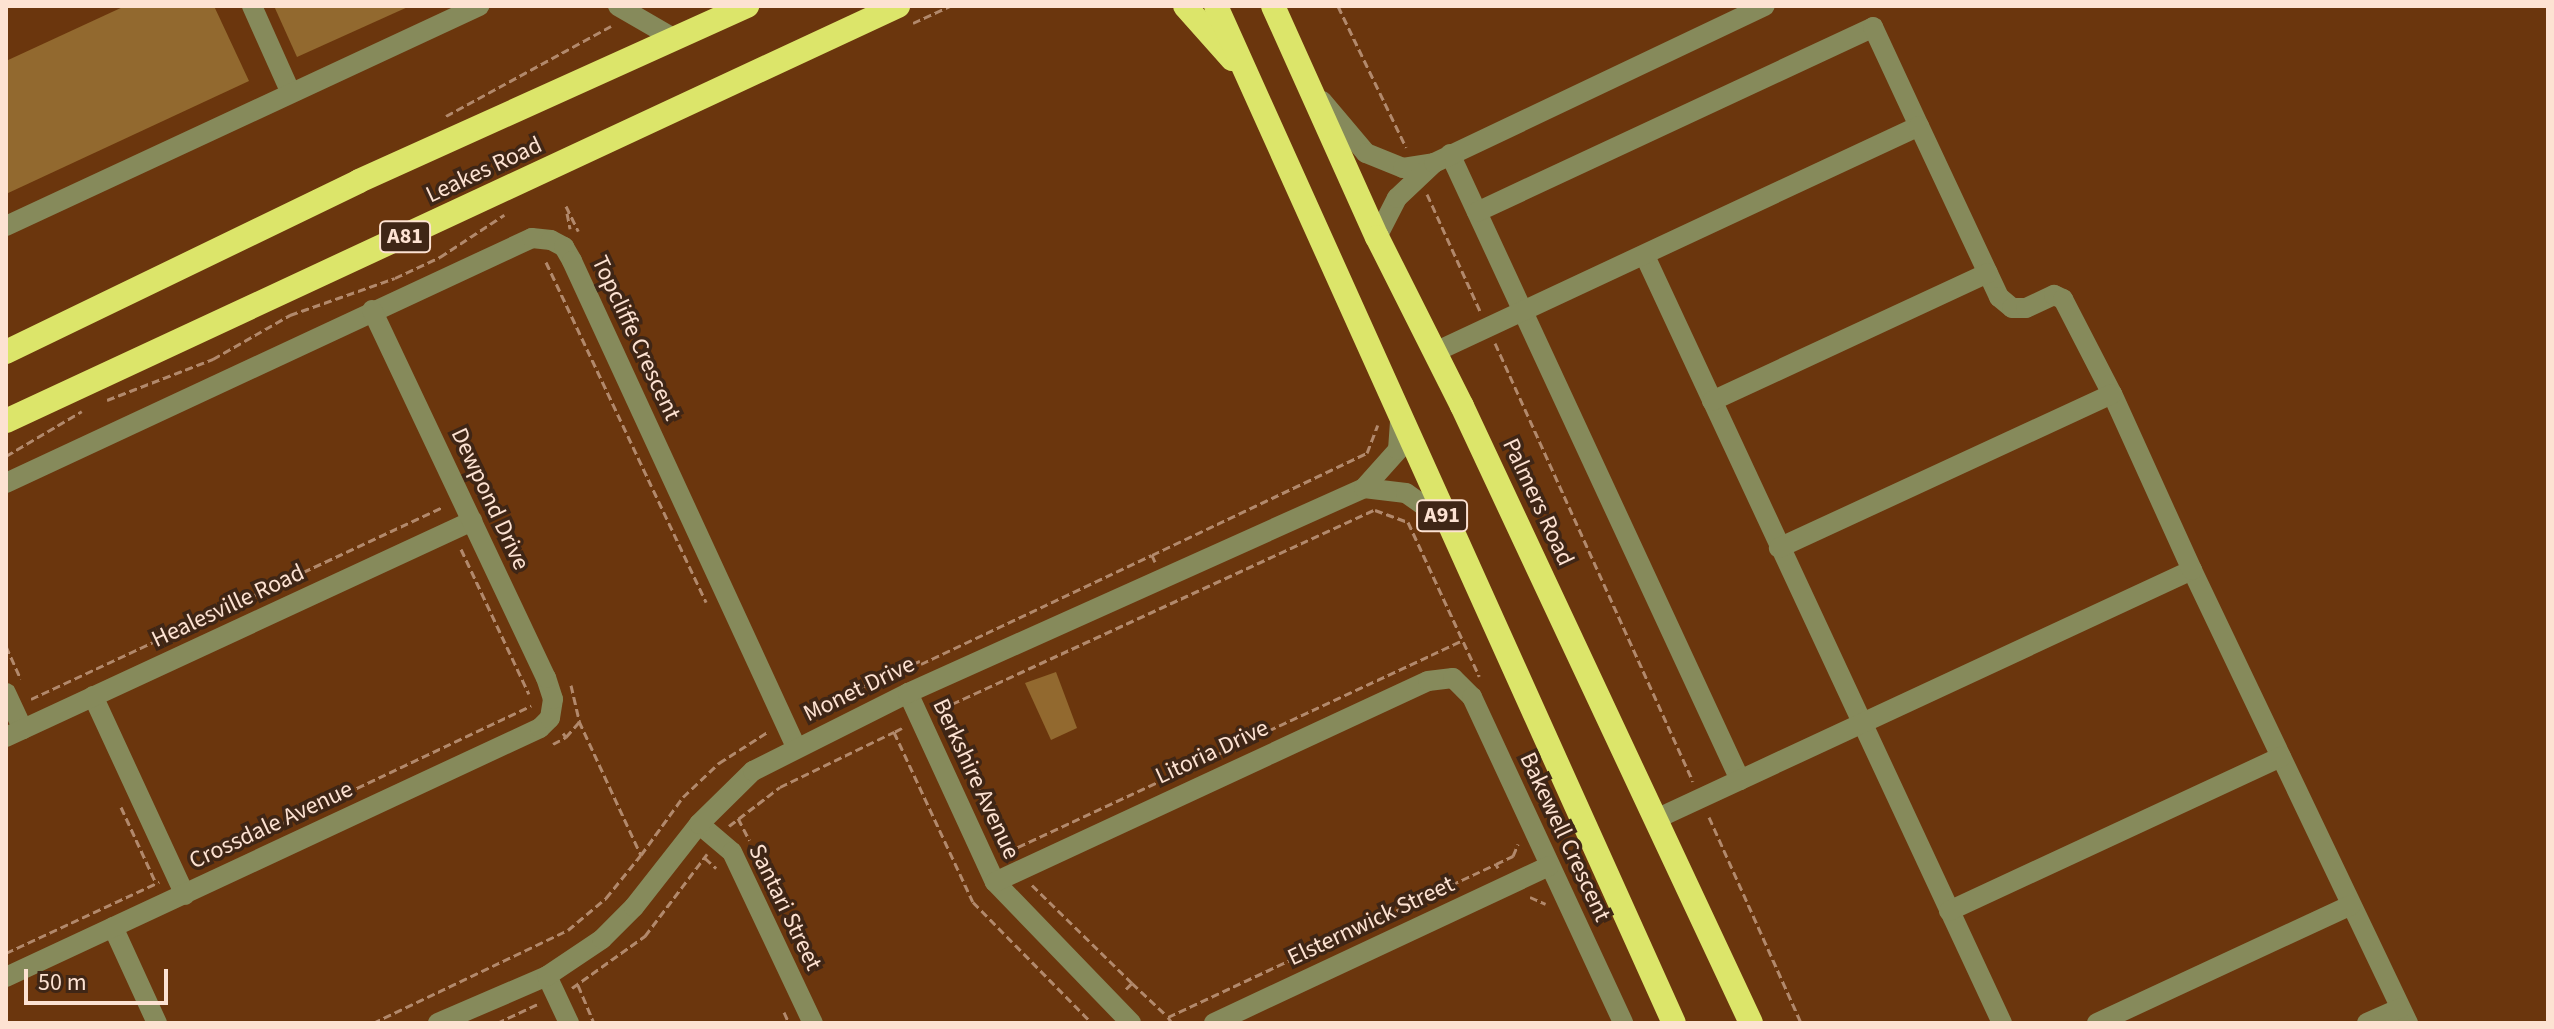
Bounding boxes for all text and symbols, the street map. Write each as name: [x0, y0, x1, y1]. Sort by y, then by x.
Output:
street label: Leakes Road: [421, 131, 547, 209]
road number: A81: [379, 219, 431, 255]
street label: Topcliffe Crescent: [585, 251, 687, 425]
street label: Dewpond Drive: [444, 423, 536, 575]
street label: Palmers Road: [1496, 434, 1580, 570]
road number: A91: [1416, 498, 1468, 534]
street label: Healesville Road: [147, 558, 309, 654]
street label: Monet Drive: [799, 650, 919, 728]
street label: Berkshire Avenue: [926, 694, 1026, 864]
street label: Litoria Drive: [1151, 713, 1273, 791]
street label: Bakewell Crescent: [1513, 748, 1617, 926]
street label: Crossdale Avenue: [185, 775, 357, 875]
street label: Santari Street: [742, 839, 828, 975]
street label: Elsternwick Street: [1283, 870, 1459, 972]
scale bar: [28, 953, 172, 1003]
text: 50 m: [38, 965, 87, 1000]

